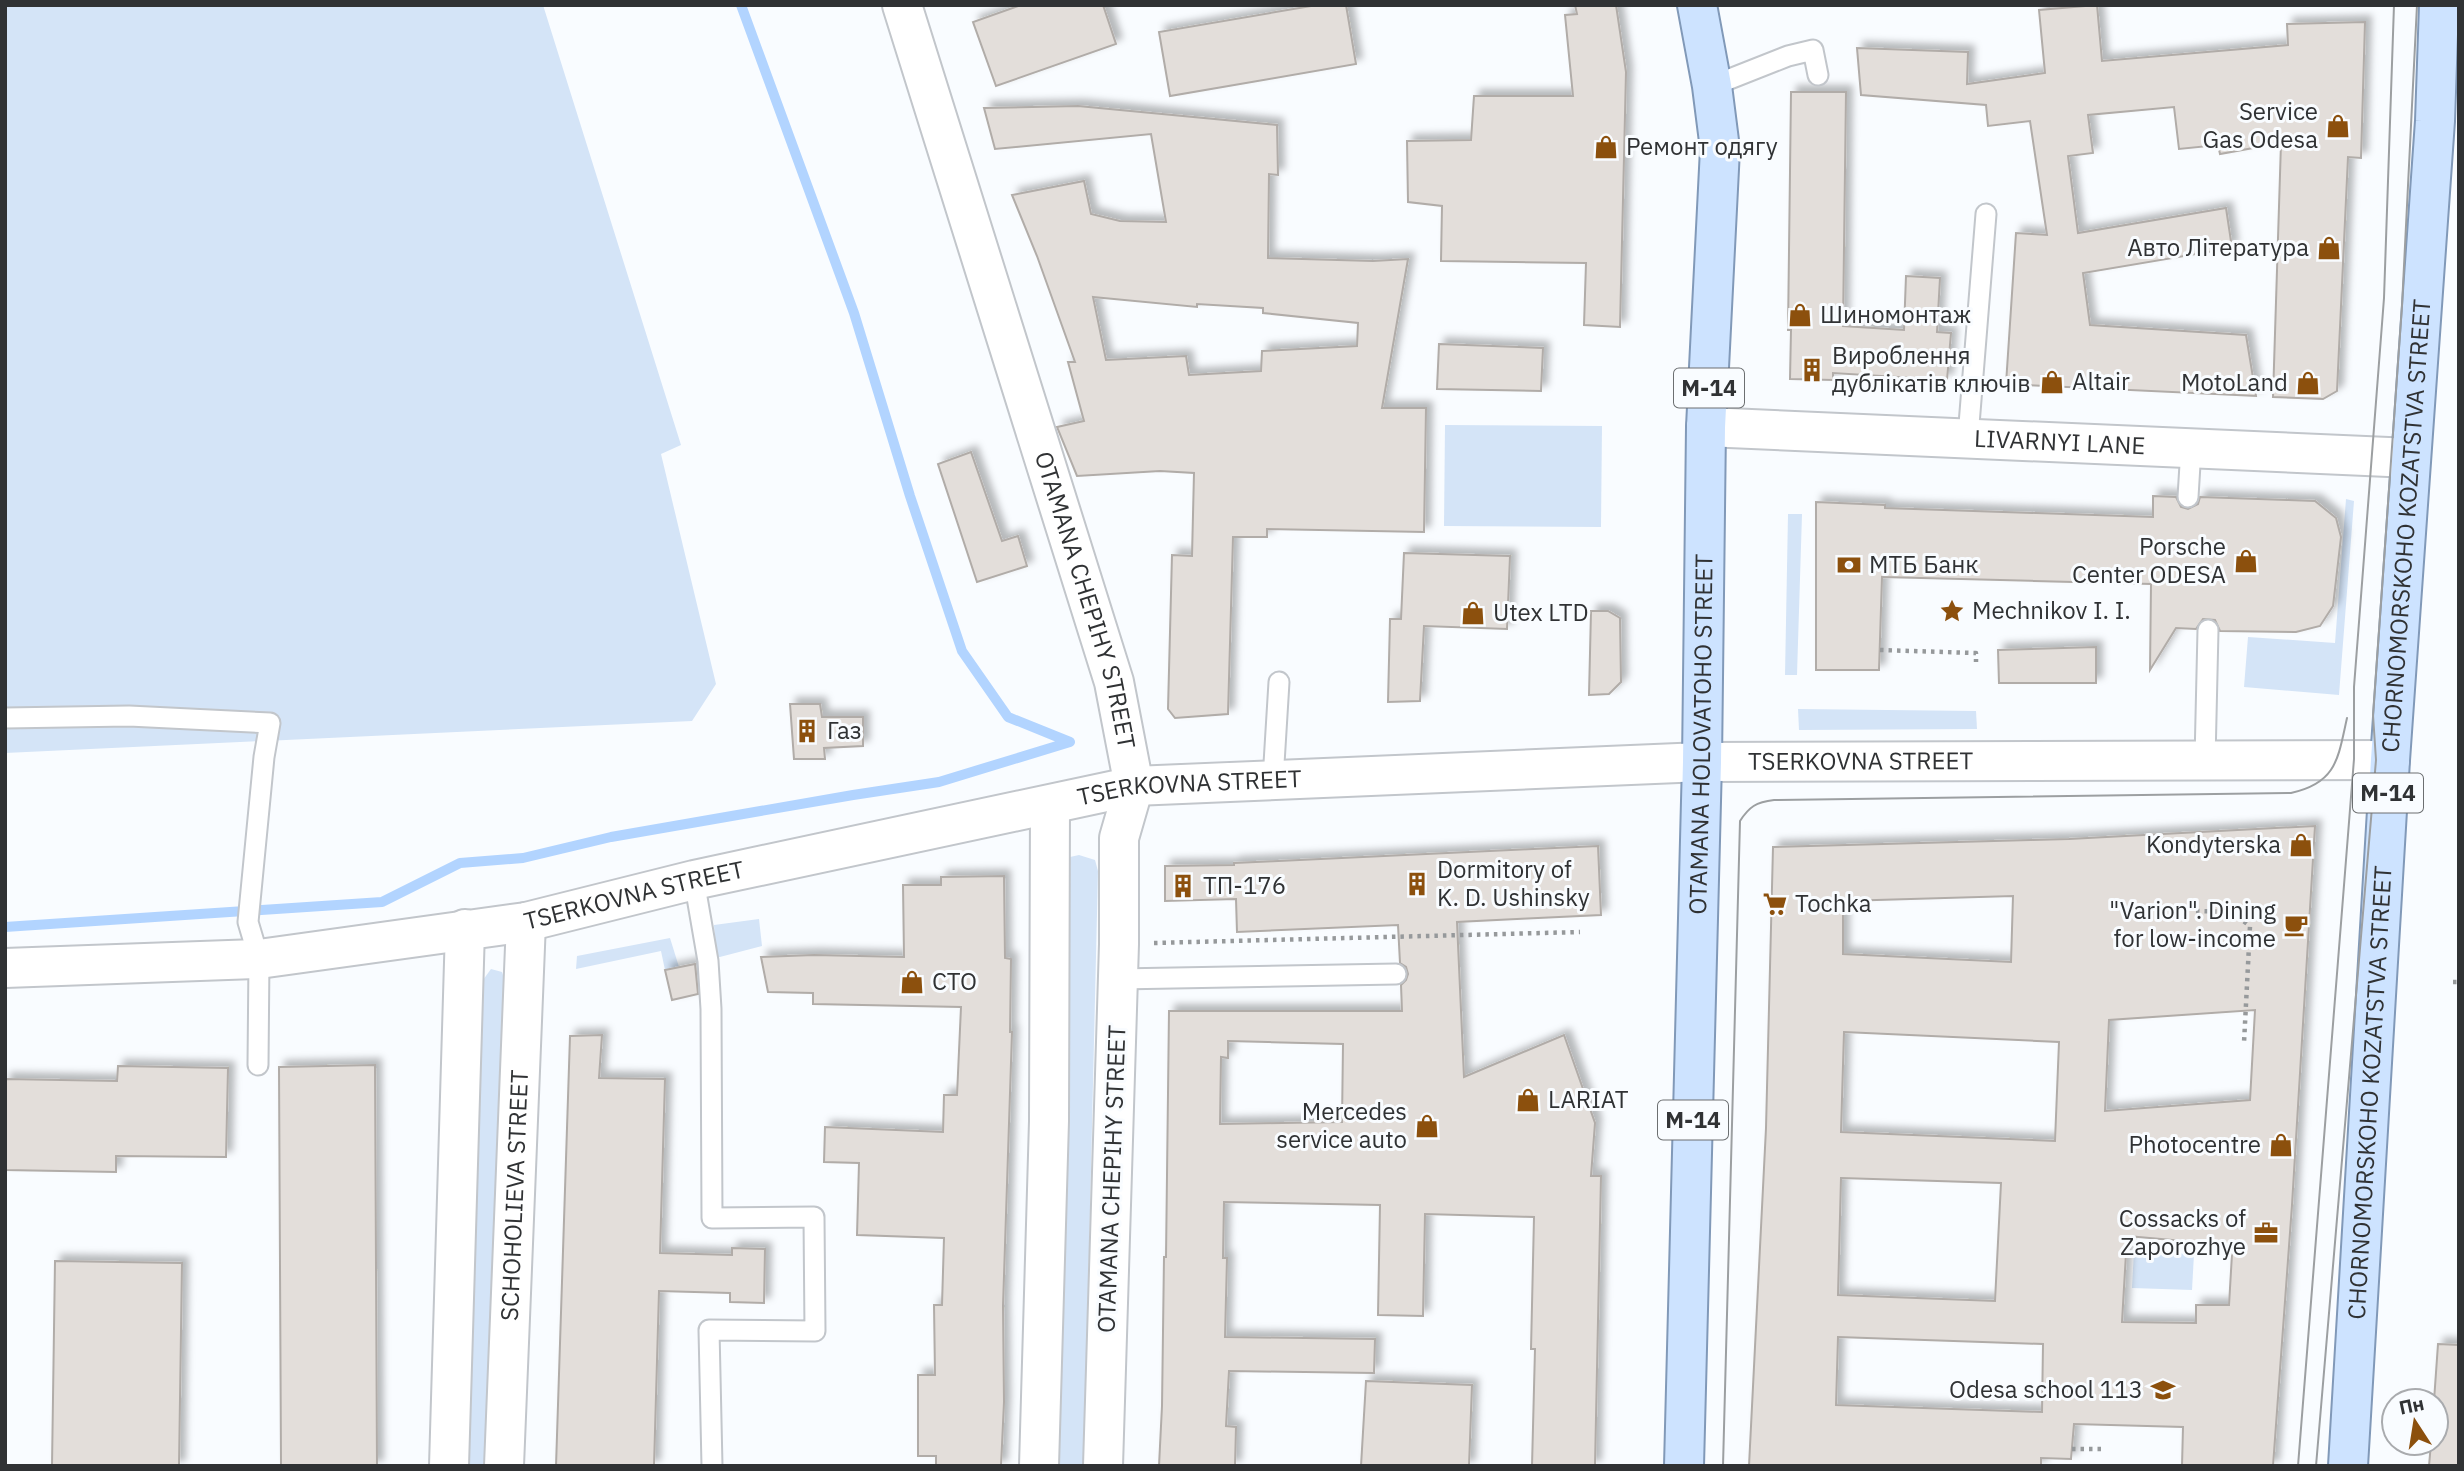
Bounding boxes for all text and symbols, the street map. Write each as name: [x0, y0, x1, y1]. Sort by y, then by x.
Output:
place label: Service Gas Odesa: [2203, 95, 2318, 155]
shop icon: Service Gas Odesa: [2324, 112, 2352, 140]
place label: Ремонт одягу: [1626, 130, 1778, 162]
shop icon: Ремонт одягу: [1592, 133, 1620, 161]
place label: Авто Література: [2127, 231, 2309, 263]
shop icon: Авто Література: [2315, 234, 2343, 262]
place label: Шиномонтаж: [1820, 298, 1971, 330]
street label: CHORNOMORSKOHO KOZATSTVA STREET: [2374, 298, 2437, 754]
shop icon: Шиномонтаж: [1786, 301, 1814, 329]
place label: Вироблення дублікатів ключів: [1832, 339, 2031, 399]
building icon: Вироблення дублікатів ключів: [1798, 356, 1826, 384]
place label: Altair: [2072, 365, 2130, 397]
place label: MotoLand: [2181, 366, 2288, 398]
road number: М-14: [1674, 368, 1744, 408]
shop icon: Altair: [2038, 368, 2066, 396]
shop icon: MotoLand: [2294, 369, 2322, 397]
street label: LIVARNYI LANE: [1973, 422, 2146, 461]
street label: OTAMANA CHEPIHY STREET: [1028, 447, 1144, 752]
place label: Porsche Center ODESA: [2072, 530, 2226, 590]
shop icon: Porsche Center ODESA: [2232, 547, 2260, 575]
place label: МТБ Банк: [1869, 548, 1979, 580]
bank icon: МТБ Банк: [1835, 551, 1863, 579]
street label: OTAMANA HOLOVATOHO STREET: [1681, 553, 1719, 915]
place label: Mechnikov I. І.: [1972, 594, 2131, 626]
place label: Utex LTD: [1493, 596, 1589, 628]
place icon: Mechnikov I. І.: [1938, 597, 1966, 625]
shop icon: Utex LTD: [1459, 599, 1487, 627]
place label: Газ: [827, 714, 862, 746]
building icon: Газ: [793, 717, 821, 745]
street label: TSERKOVNA STREET: [1748, 744, 1974, 777]
street label: TSERKOVNA STREET: [1074, 762, 1303, 813]
road number: М-14: [2353, 774, 2423, 813]
place label: Kondyterska: [2146, 828, 2281, 860]
shop icon: Kondyterska: [2287, 831, 2315, 859]
street label: TSERKOVNA STREET: [521, 853, 747, 937]
place label: Dormitory of K. D. Ushinsky: [1437, 853, 1590, 913]
street label: CHORNOMORSKOHO KOZATSTVA STREET: [2340, 865, 2399, 1320]
place label: ТП-176: [1203, 869, 1286, 901]
building icon: Dormitory of K. D. Ushinsky: [1403, 870, 1431, 898]
building icon: ТП-176: [1169, 872, 1197, 900]
place label: Tochka: [1795, 887, 1872, 919]
supermarket icon: Tochka: [1761, 890, 1789, 918]
place label: "Varion". Dining for low-income: [2109, 894, 2276, 954]
cafe icon: "Varion". Dining for low-income: [2282, 911, 2310, 939]
place label: СТО: [932, 965, 977, 997]
shop icon: СТО: [898, 968, 926, 996]
street label: OTAMANA CHEPIHY STREET: [1090, 1024, 1132, 1334]
street label: SCHOHOLIEVA STREET: [493, 1069, 535, 1321]
place label: LARIAT: [1548, 1083, 1629, 1115]
shop icon: LARIAT: [1514, 1086, 1542, 1114]
place label: Mercedes service auto: [1276, 1095, 1407, 1155]
road number: М-14: [1658, 1100, 1728, 1140]
shop icon: Mercedes service auto: [1413, 1112, 1441, 1140]
place label: Photocentre: [2129, 1128, 2261, 1160]
shop icon: Photocentre: [2267, 1131, 2295, 1159]
place label: Cossacks of Zaporozhye: [2119, 1202, 2246, 1262]
office icon: Cossacks of Zaporozhye: [2252, 1219, 2280, 1247]
place label: Odesa school 113: [1949, 1373, 2143, 1405]
school or university icon: Odesa school 113: [2149, 1376, 2177, 1404]
north arrow: [2380, 1387, 2450, 1457]
text: Пн: [2397, 1391, 2426, 1420]

